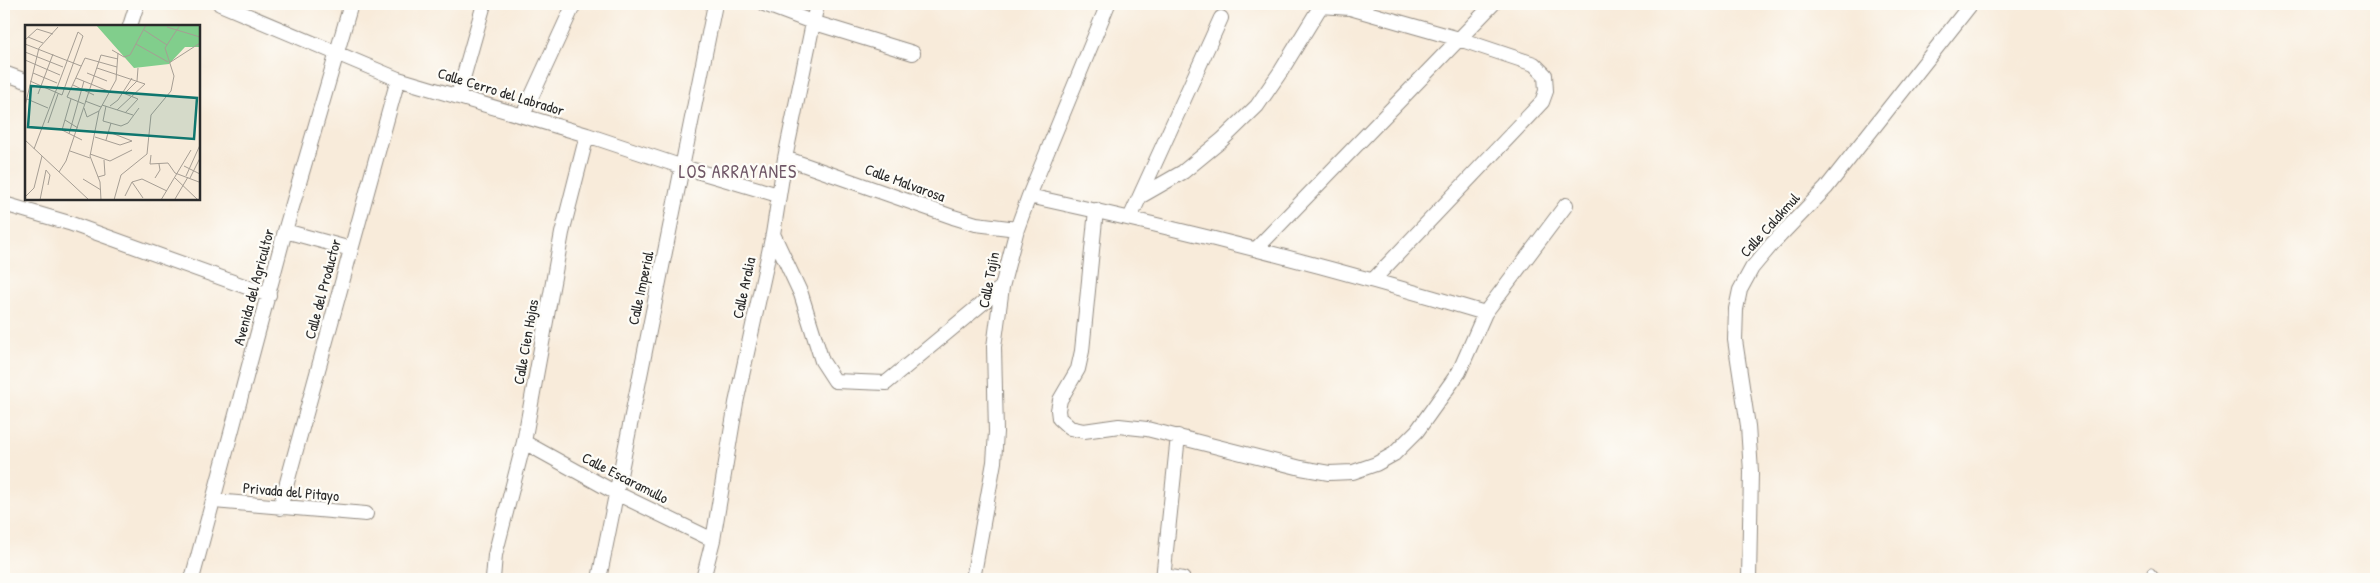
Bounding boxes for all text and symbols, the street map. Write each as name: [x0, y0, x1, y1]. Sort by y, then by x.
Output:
inset map: [25, 25, 200, 200]
street label: Calle Cerro del Labrador: [435, 62, 567, 121]
street label: Calle Malvarosa: [862, 158, 948, 207]
district label: LOS ARRAYANES: [679, 159, 797, 184]
street label: Calle Calakmul: [1735, 188, 1804, 262]
street label: Avenida del Agricultor: [228, 226, 279, 347]
street label: Calle del Productor: [299, 236, 346, 341]
street label: Calle Imperial: [622, 249, 659, 327]
street label: Calle Tajín: [973, 250, 1004, 310]
street label: Calle Aralia: [727, 255, 760, 321]
street label: Calle Cien Hojas: [508, 298, 543, 386]
street label: Calle Escaramullo: [578, 447, 672, 508]
street label: Privada del Pitayo: [242, 477, 340, 506]

